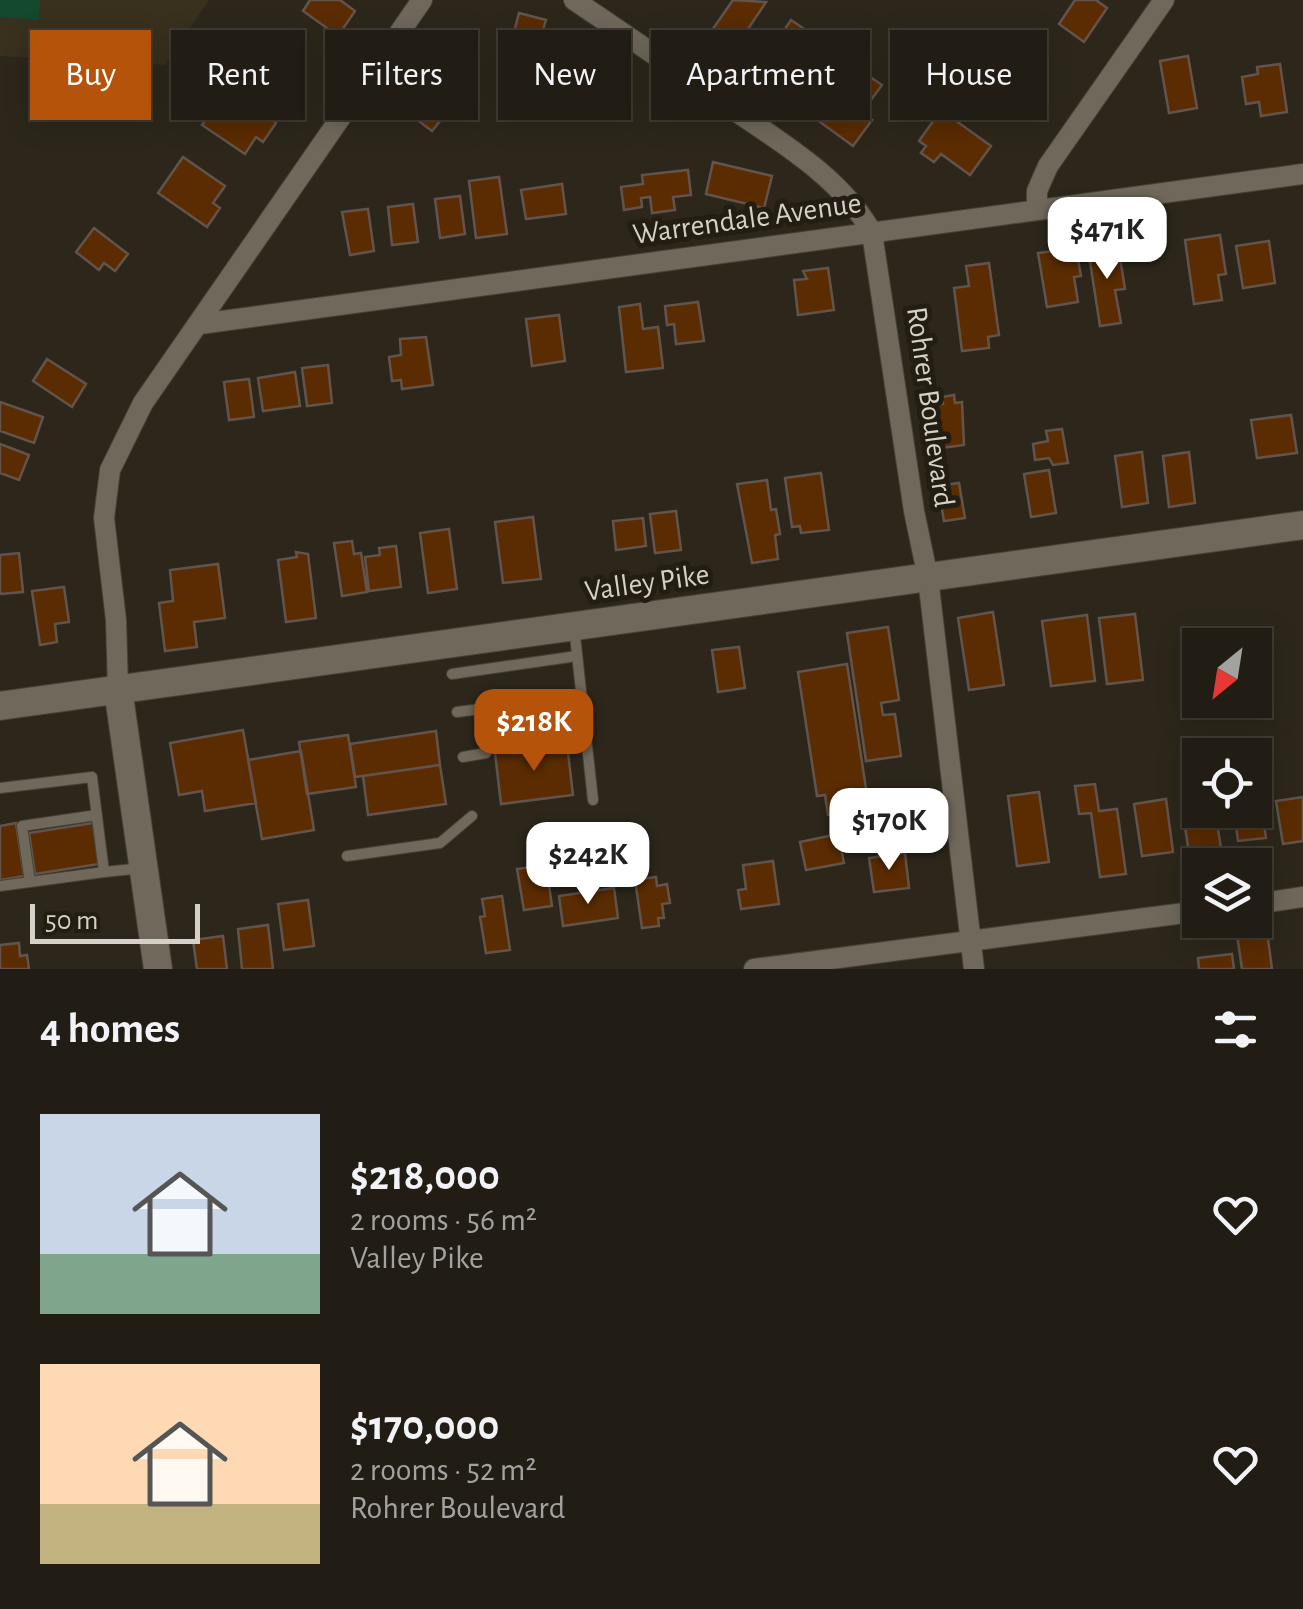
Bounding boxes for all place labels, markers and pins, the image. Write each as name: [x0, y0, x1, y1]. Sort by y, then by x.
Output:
pin: $471K: [1037, 197, 1177, 282]
pin: $218K: [464, 689, 604, 774]
pin: $170K: [819, 788, 959, 873]
pin: $242K: [518, 822, 658, 907]

